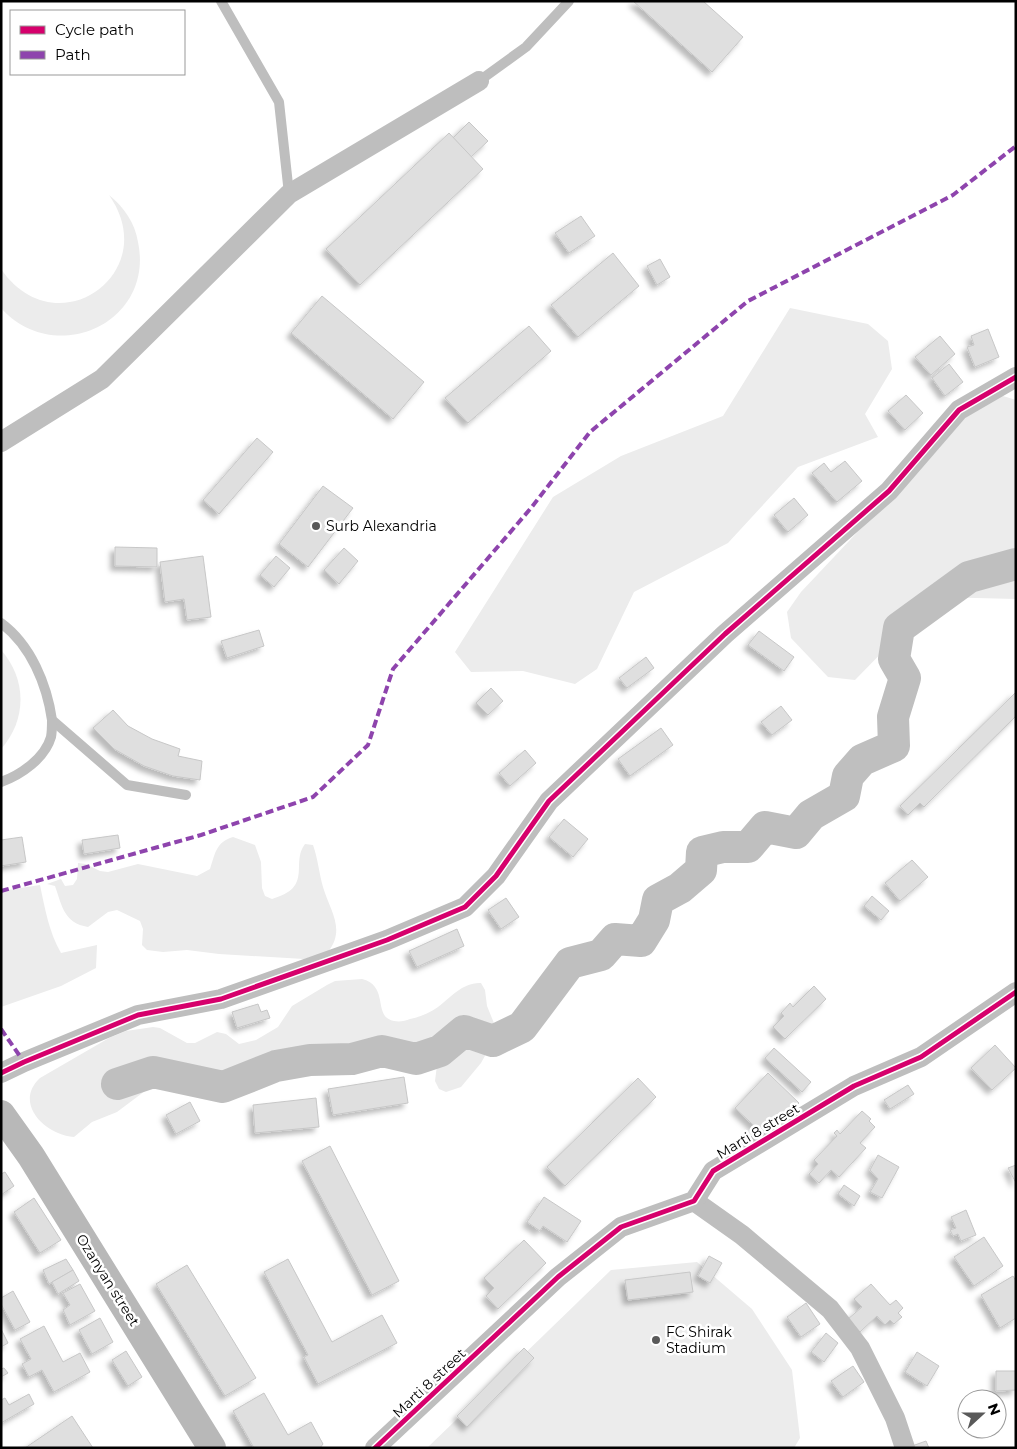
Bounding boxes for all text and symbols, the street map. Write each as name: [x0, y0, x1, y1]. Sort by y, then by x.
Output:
legend: [10, 10, 185, 75]
text: Cycle path: [55, 20, 134, 39]
text: Path: [55, 45, 91, 64]
place label: Surb Alexandria: [326, 517, 437, 535]
marker: Surb Alexandria: [310, 520, 322, 532]
street label: Marti 8 street: [713, 1099, 803, 1163]
street label: Ozanyan street: [72, 1230, 144, 1330]
place label: FC Shirak Stadium: [666, 1323, 732, 1357]
marker: FC Shirak Stadium: [650, 1334, 662, 1346]
street label: Marti 8 street: [389, 1344, 470, 1422]
north arrow: [957, 1389, 1007, 1439]
text: N: [984, 1401, 1005, 1418]

